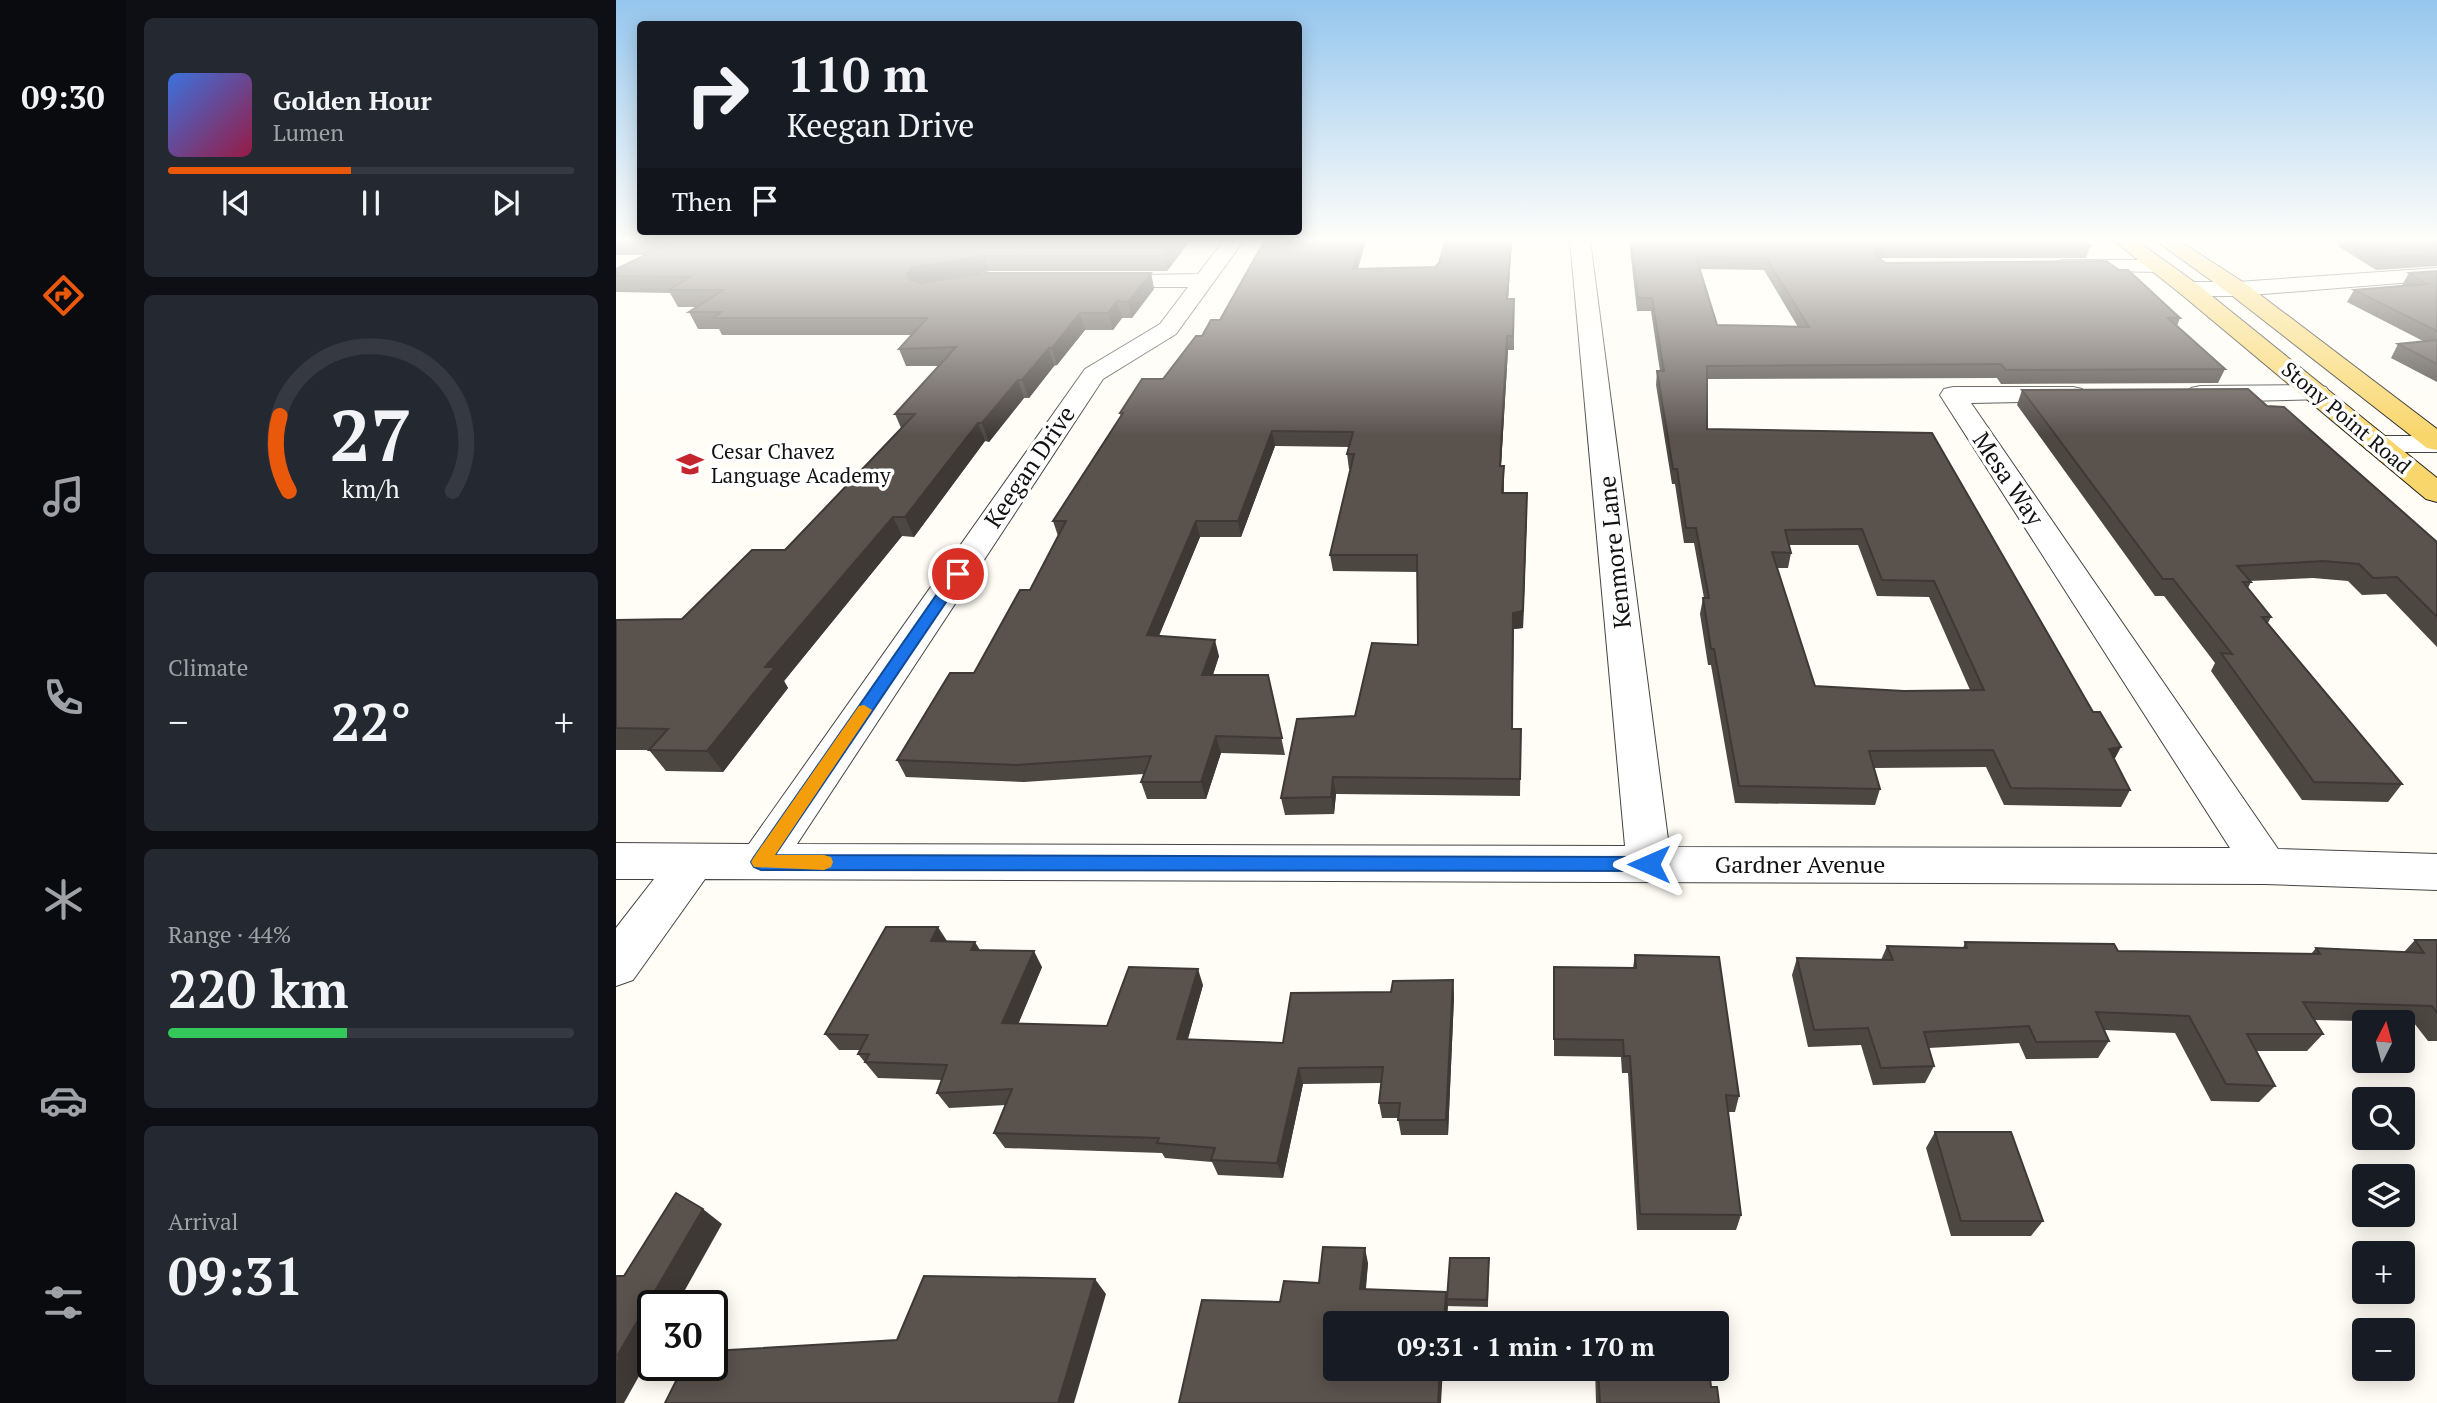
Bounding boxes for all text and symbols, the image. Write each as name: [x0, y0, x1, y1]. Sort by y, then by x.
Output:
text: 110 m: [787, 41, 929, 106]
icon: right: [672, 49, 763, 140]
text: 09:30: [21, 76, 105, 118]
text: Golden Hour: [273, 83, 432, 117]
text: Keegan Drive: [787, 104, 974, 146]
text: Lumen: [273, 117, 344, 148]
icon: arrive: [746, 182, 784, 220]
icon: previous: [217, 184, 255, 222]
icon: pause: [352, 184, 390, 222]
icon: next: [487, 184, 525, 222]
text: Then: [672, 184, 732, 218]
icon: directions: [39, 271, 88, 320]
street label: Stony Point Road: [2276, 355, 2418, 480]
text: 27: [330, 385, 412, 482]
street label: Keegan Drive: [977, 399, 1082, 534]
street label: Mesa Way: [1966, 425, 2052, 532]
place label: Cesar Chavez Language Academy: [711, 437, 891, 489]
school or university icon: Cesar Chavez Language Academy: [675, 449, 705, 479]
text: km/h: [342, 471, 400, 504]
icon: music: [39, 472, 88, 521]
street label: Kenmore Lane: [1590, 474, 1638, 630]
pin: [928, 544, 988, 604]
icon: arrive: [939, 555, 977, 593]
text: Climate: [168, 652, 248, 683]
icon: phone: [39, 673, 88, 722]
text: 22°: [331, 687, 411, 756]
text: −: [168, 697, 188, 747]
text: +: [554, 697, 574, 747]
position arrow: [1612, 827, 1686, 901]
street label: Gardner Avenue: [1715, 848, 1885, 880]
icon: climate: [39, 875, 88, 924]
text: Range · 44%: [168, 919, 291, 950]
text: 220 km: [168, 954, 349, 1023]
north arrow: [2352, 1010, 2415, 1073]
map controls: [2352, 1010, 2415, 1381]
icon: car: [39, 1076, 88, 1125]
button: search: [2352, 1087, 2415, 1150]
button: layers: [2352, 1164, 2415, 1227]
text: Arrival: [168, 1206, 239, 1237]
text: 09:31: [168, 1241, 303, 1310]
button: +: [2352, 1241, 2415, 1304]
icon: filters: [39, 1278, 88, 1327]
speed limit sign: 30: [637, 1290, 728, 1381]
button: −: [2352, 1318, 2415, 1381]
text: 09:31 · 1 min · 170 m: [1397, 1329, 1655, 1363]

